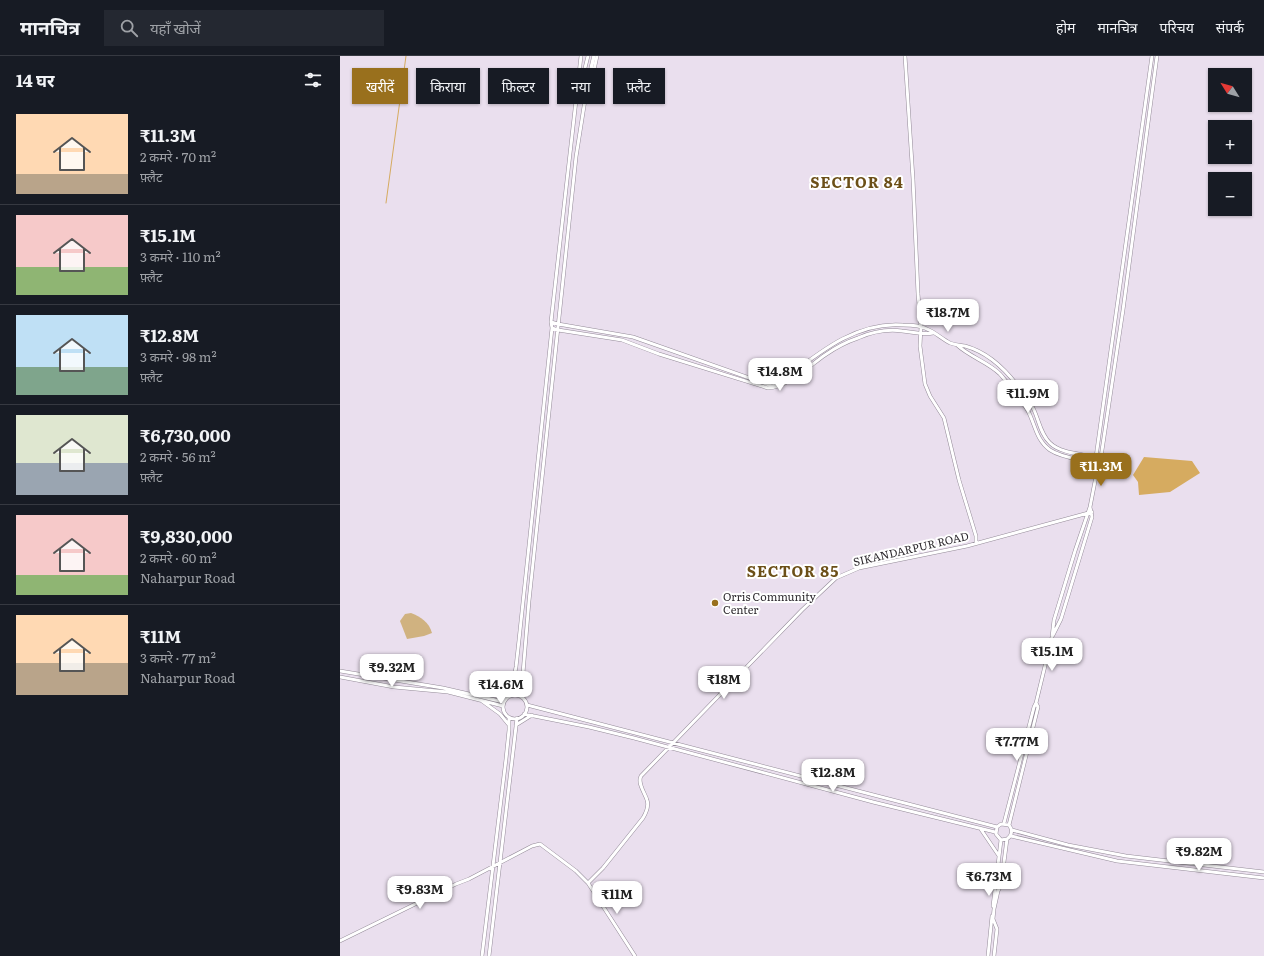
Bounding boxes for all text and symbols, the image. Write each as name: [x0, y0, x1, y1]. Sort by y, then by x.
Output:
search box: [104, 10, 384, 46]
text: मानचित्र: [20, 13, 80, 41]
text: यहाँ खोजें: [150, 16, 201, 39]
icon: search: [118, 17, 140, 39]
text: होम: [1056, 17, 1075, 37]
text: मानचित्र: [1097, 17, 1138, 37]
text: परिचय: [1160, 17, 1194, 37]
text: संपर्क: [1216, 17, 1244, 37]
text: 14 घर: [16, 67, 55, 92]
chip: खरीदें: [352, 68, 408, 104]
chip: किराया: [416, 68, 480, 104]
chip: फ़िल्टर: [488, 68, 549, 104]
chip: नया: [557, 68, 605, 104]
chip: फ़्लैट: [613, 68, 665, 104]
north arrow: [1208, 68, 1252, 112]
map controls: [1208, 68, 1252, 216]
icon: filters: [302, 69, 324, 91]
button: +: [1208, 120, 1252, 164]
text: ₹11.3M: [140, 122, 196, 147]
icon: home: [48, 130, 96, 178]
text: 2 कमरे · 70 m²: [140, 147, 216, 166]
text: फ़्लैट: [140, 167, 163, 186]
district label: SECTOR 84: [810, 170, 904, 193]
button: −: [1208, 172, 1252, 216]
text: ₹15.1M: [140, 222, 196, 247]
icon: home: [48, 231, 96, 279]
text: 3 कमरे · 110 m²: [140, 247, 221, 266]
text: फ़्लैट: [140, 267, 163, 286]
pin: ₹18.7M: [915, 299, 981, 333]
text: ₹18.7M: [926, 302, 970, 321]
text: ₹12.8M: [140, 322, 199, 347]
icon: home: [48, 331, 96, 379]
text: 3 कमरे · 98 m²: [140, 347, 217, 366]
pin: ₹14.8M: [747, 358, 813, 392]
text: ₹14.8M: [757, 361, 803, 380]
text: फ़्लैट: [140, 367, 163, 386]
pin: ₹11.9M: [995, 380, 1061, 414]
text: ₹11.9M: [1006, 383, 1050, 402]
text: ₹6,730,000: [140, 422, 231, 447]
icon: home: [48, 431, 96, 479]
text: 2 कमरे · 56 m²: [140, 447, 216, 466]
pin: ₹11.3M: [1068, 453, 1134, 487]
text: ₹11.3M: [1079, 456, 1123, 475]
text: फ़्लैट: [140, 467, 163, 486]
text: ₹9,830,000: [140, 523, 232, 548]
street label: SIKANDARPUR ROAD: [851, 527, 970, 569]
icon: home: [48, 531, 96, 579]
text: 2 कमरे · 60 m²: [140, 548, 217, 567]
district label: SECTOR 85: [747, 559, 839, 582]
text: Naharpur Road: [140, 568, 235, 587]
place label: Orris Community Center: [723, 588, 817, 617]
marker: Orris Community Center: [710, 598, 720, 608]
text: ₹11M: [140, 623, 181, 648]
icon: home: [48, 631, 96, 679]
pin: ₹15.1M: [1019, 638, 1085, 672]
text: ₹15.1M: [1031, 641, 1073, 660]
text: 3 कमरे · 77 m²: [140, 648, 216, 667]
pin: ₹9.32M: [359, 654, 425, 688]
text: ₹9.32M: [369, 657, 415, 676]
pin: ₹18M: [700, 666, 748, 700]
text: Naharpur Road: [140, 668, 235, 687]
text: ₹18M: [707, 669, 741, 688]
pin: ₹14.6M: [468, 671, 534, 705]
text: ₹14.6M: [478, 674, 524, 693]
pin: ₹7.77M: [984, 728, 1050, 762]
text: ₹7.77M: [995, 731, 1039, 750]
pin: ₹12.8M: [800, 759, 866, 793]
text: ₹12.8M: [810, 762, 856, 781]
pin: ₹9.82M: [1166, 838, 1232, 872]
text: ₹9.82M: [1175, 841, 1223, 860]
pin: ₹6.73M: [956, 863, 1022, 897]
text: ₹6.73M: [966, 866, 1012, 885]
pin: ₹9.83M: [387, 876, 453, 910]
text: ₹9.83M: [396, 879, 444, 898]
pin: ₹11M: [593, 881, 641, 915]
text: ₹11M: [601, 884, 633, 903]

